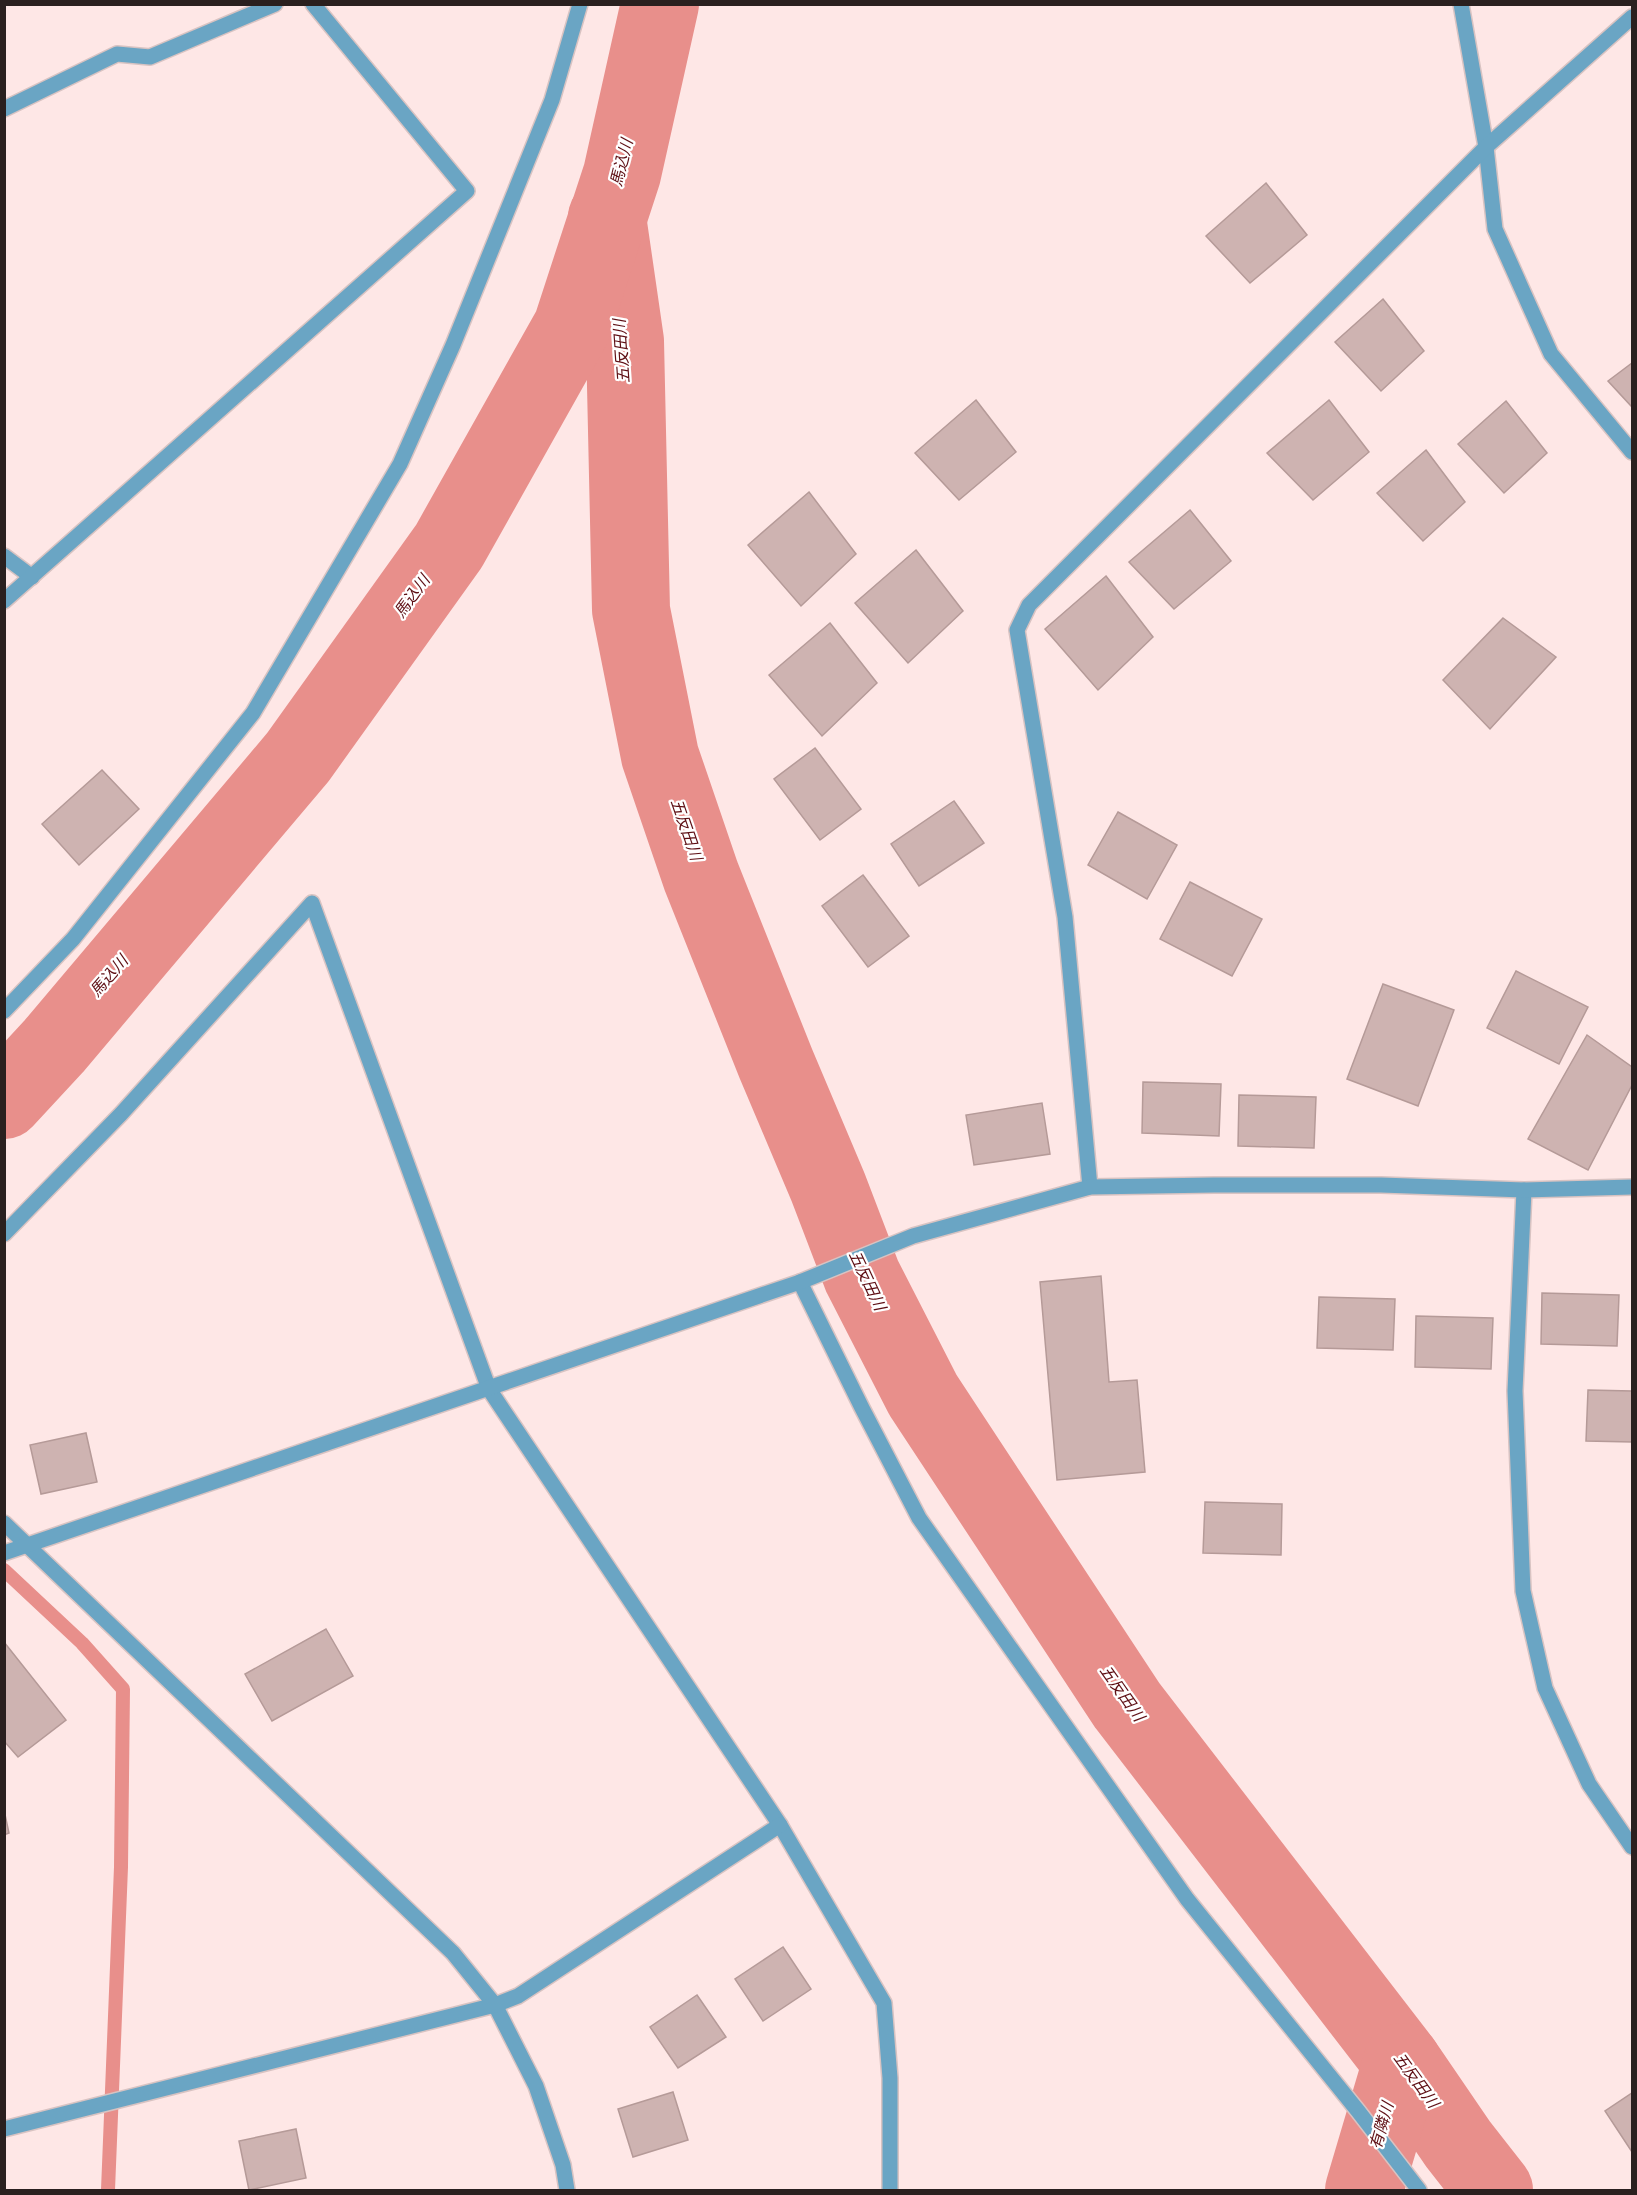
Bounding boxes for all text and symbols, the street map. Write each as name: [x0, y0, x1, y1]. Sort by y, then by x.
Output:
water label: 馬込川: [607, 135, 639, 189]
water label: 五反田川: [611, 316, 635, 384]
water label: 馬込川: [391, 570, 436, 622]
water label: 五反田川: [665, 796, 706, 865]
water label: 馬込川: [87, 951, 135, 1002]
water label: 五反田川: [843, 1248, 889, 1316]
water label: 五反田川: [1094, 1662, 1149, 1728]
water label: 五反田川: [1388, 2049, 1443, 2114]
water label: 有隣川: [1367, 2098, 1400, 2152]

